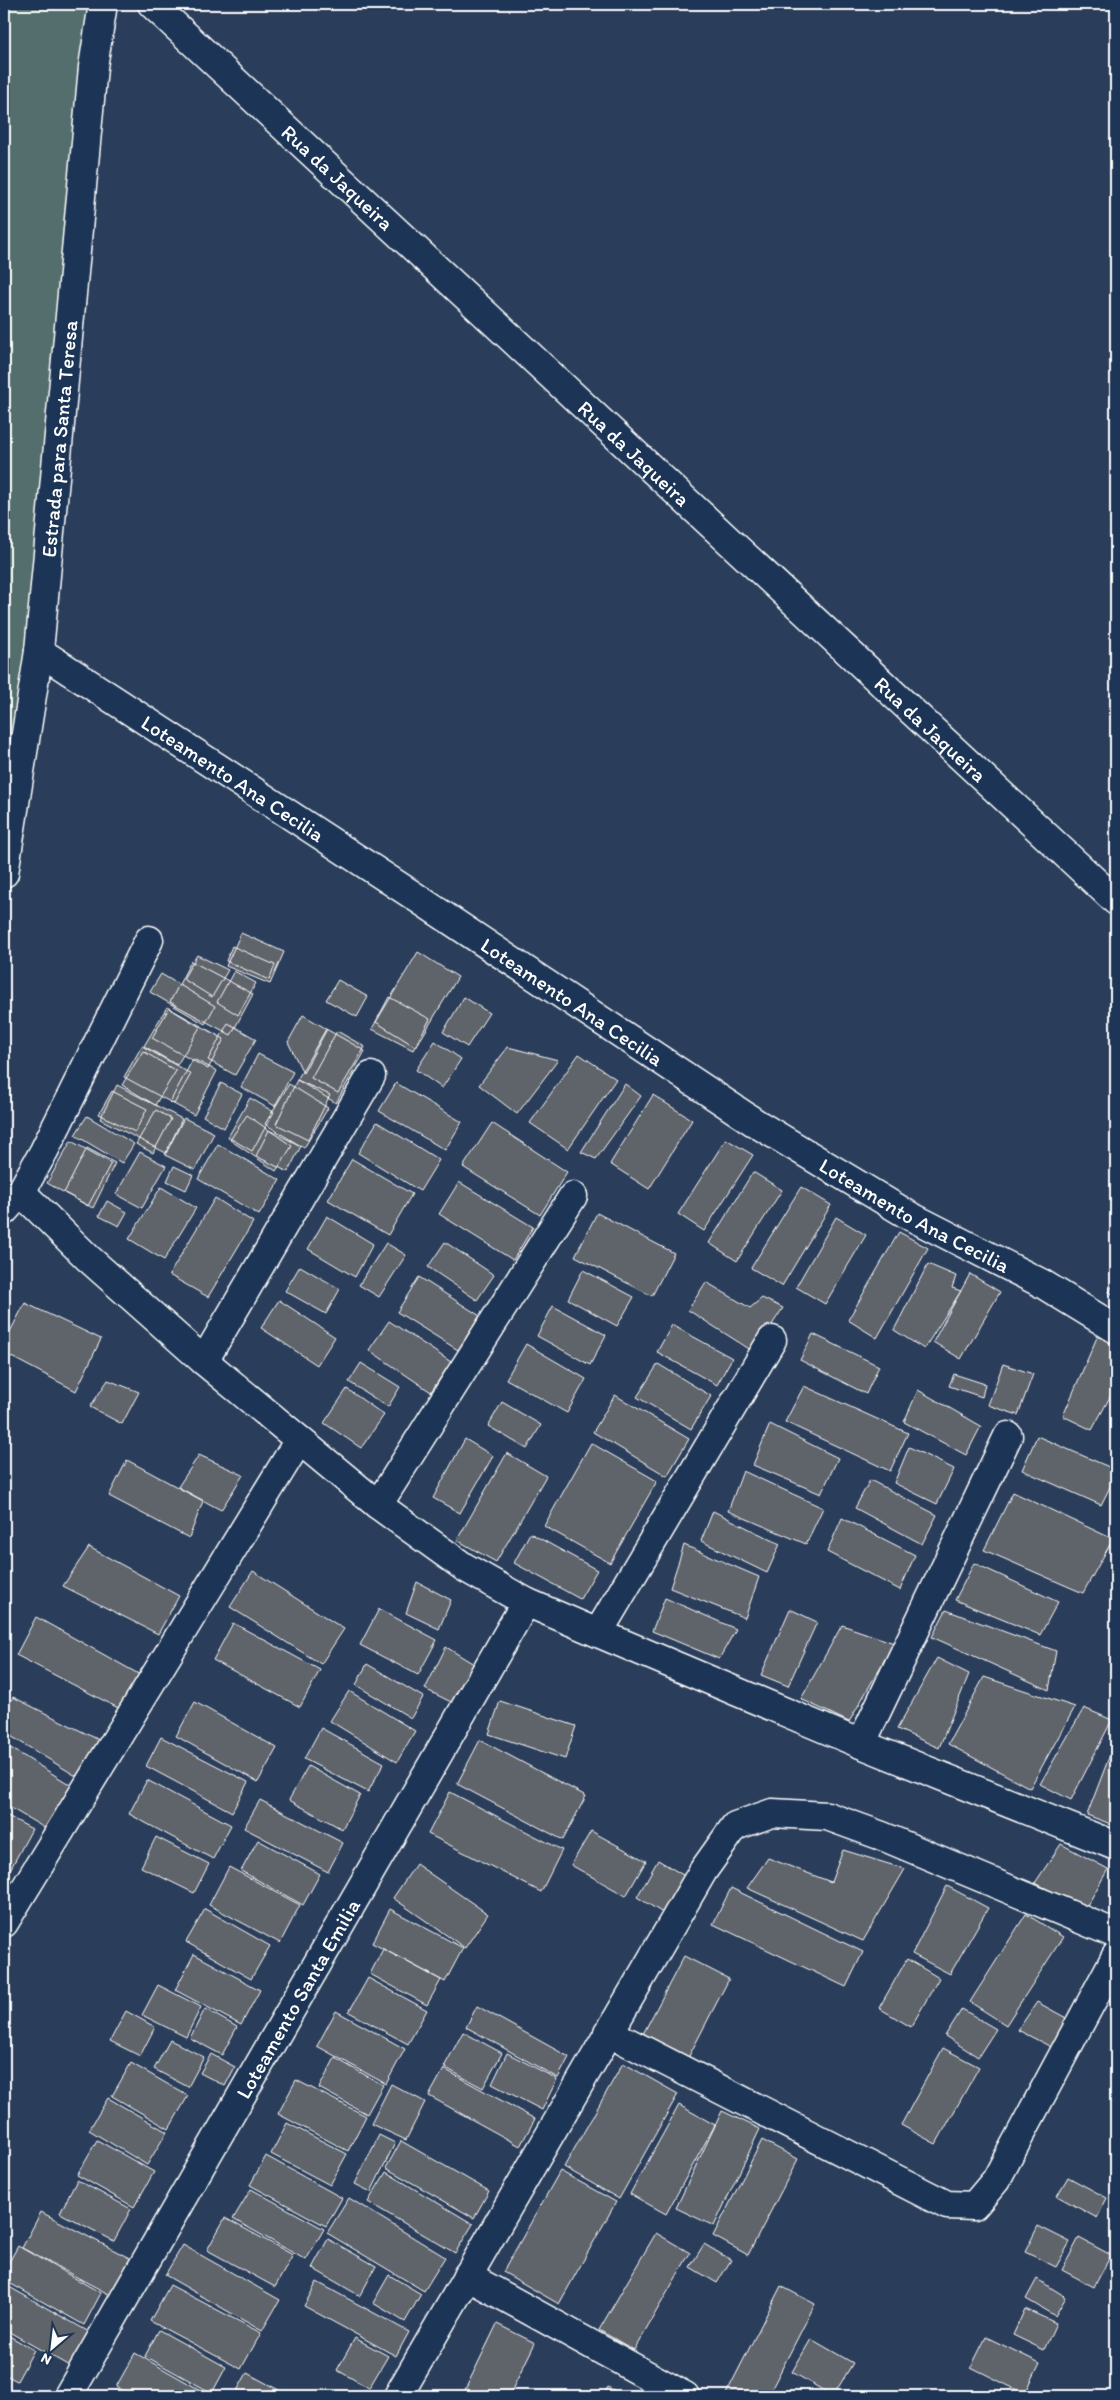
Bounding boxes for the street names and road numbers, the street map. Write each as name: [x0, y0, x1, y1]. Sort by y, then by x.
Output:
street label: Rua da Jaqueira: [277, 119, 399, 235]
street label: Estrada para Santa Teresa: [35, 319, 82, 558]
street label: Rua da Jaqueira: [573, 395, 696, 511]
street label: Rua da Jaqueira: [870, 671, 992, 787]
street label: Loteamento Ana Cecilia: [137, 709, 330, 847]
street label: Loteamento Ana Cecilia: [476, 932, 668, 1071]
street label: Loteamento Ana Cecilia: [815, 1152, 1014, 1277]
street label: Loteamento Santa Emilia: [230, 1894, 365, 2103]

